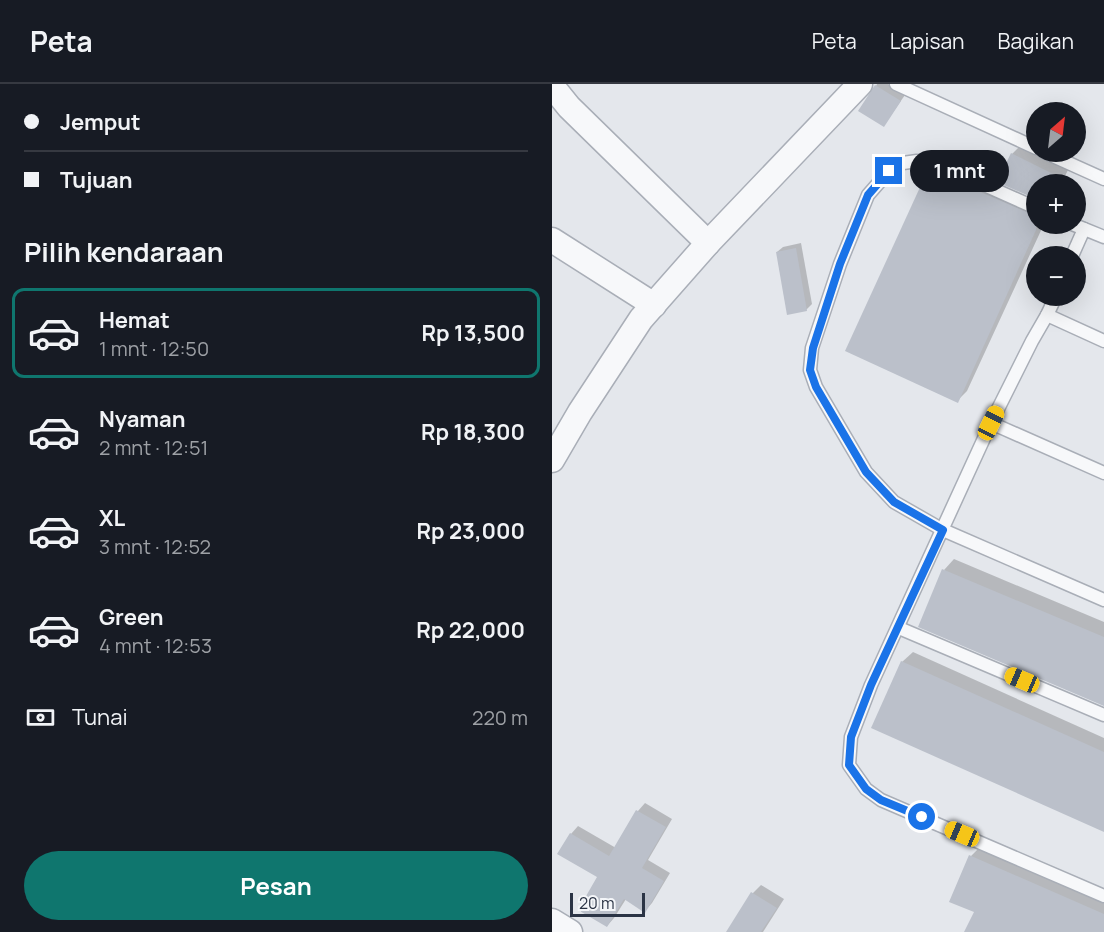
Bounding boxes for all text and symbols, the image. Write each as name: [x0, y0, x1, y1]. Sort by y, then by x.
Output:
text: Peta: [30, 22, 93, 60]
text: Peta: [812, 27, 857, 55]
text: Lapisan: [890, 27, 965, 55]
text: Bagikan: [998, 27, 1074, 55]
north arrow: [1026, 102, 1086, 162]
map controls: [1026, 102, 1086, 306]
text: Jemput: [60, 107, 141, 137]
callout: 1 mnt: [910, 150, 1009, 192]
route end: [875, 157, 902, 184]
text: 1 mnt: [934, 157, 985, 184]
text: Tujuan: [60, 165, 133, 195]
button: +: [1026, 174, 1086, 234]
text: Pilih kendaraan: [24, 233, 224, 270]
button: −: [1026, 246, 1086, 306]
text: Hemat: [99, 305, 170, 335]
icon: car: [27, 306, 81, 360]
text: Rp 13,500: [422, 318, 525, 348]
text: 1 mnt · 12:50: [99, 335, 209, 362]
car: [975, 403, 1007, 443]
text: Nyaman: [99, 404, 186, 434]
icon: car: [27, 405, 81, 459]
text: Rp 18,300: [421, 417, 525, 447]
text: 2 mnt · 12:51: [99, 434, 208, 461]
text: XL: [99, 503, 125, 533]
icon: car: [27, 504, 81, 558]
text: Rp 23,000: [417, 516, 525, 546]
text: 3 mnt · 12:52: [99, 533, 211, 560]
text: Green: [99, 602, 164, 632]
icon: car: [27, 603, 81, 657]
text: Rp 22,000: [416, 615, 525, 645]
text: 4 mnt · 12:53: [99, 632, 212, 659]
car: [1002, 665, 1042, 695]
icon: cash: [24, 701, 57, 734]
text: Tunai: [72, 702, 128, 732]
text: 220 m: [472, 704, 528, 731]
route start: [908, 803, 935, 830]
car: [942, 819, 982, 849]
button: Pesan: [24, 851, 528, 920]
scale bar: [570, 890, 645, 918]
text: 20 m: [579, 892, 615, 914]

